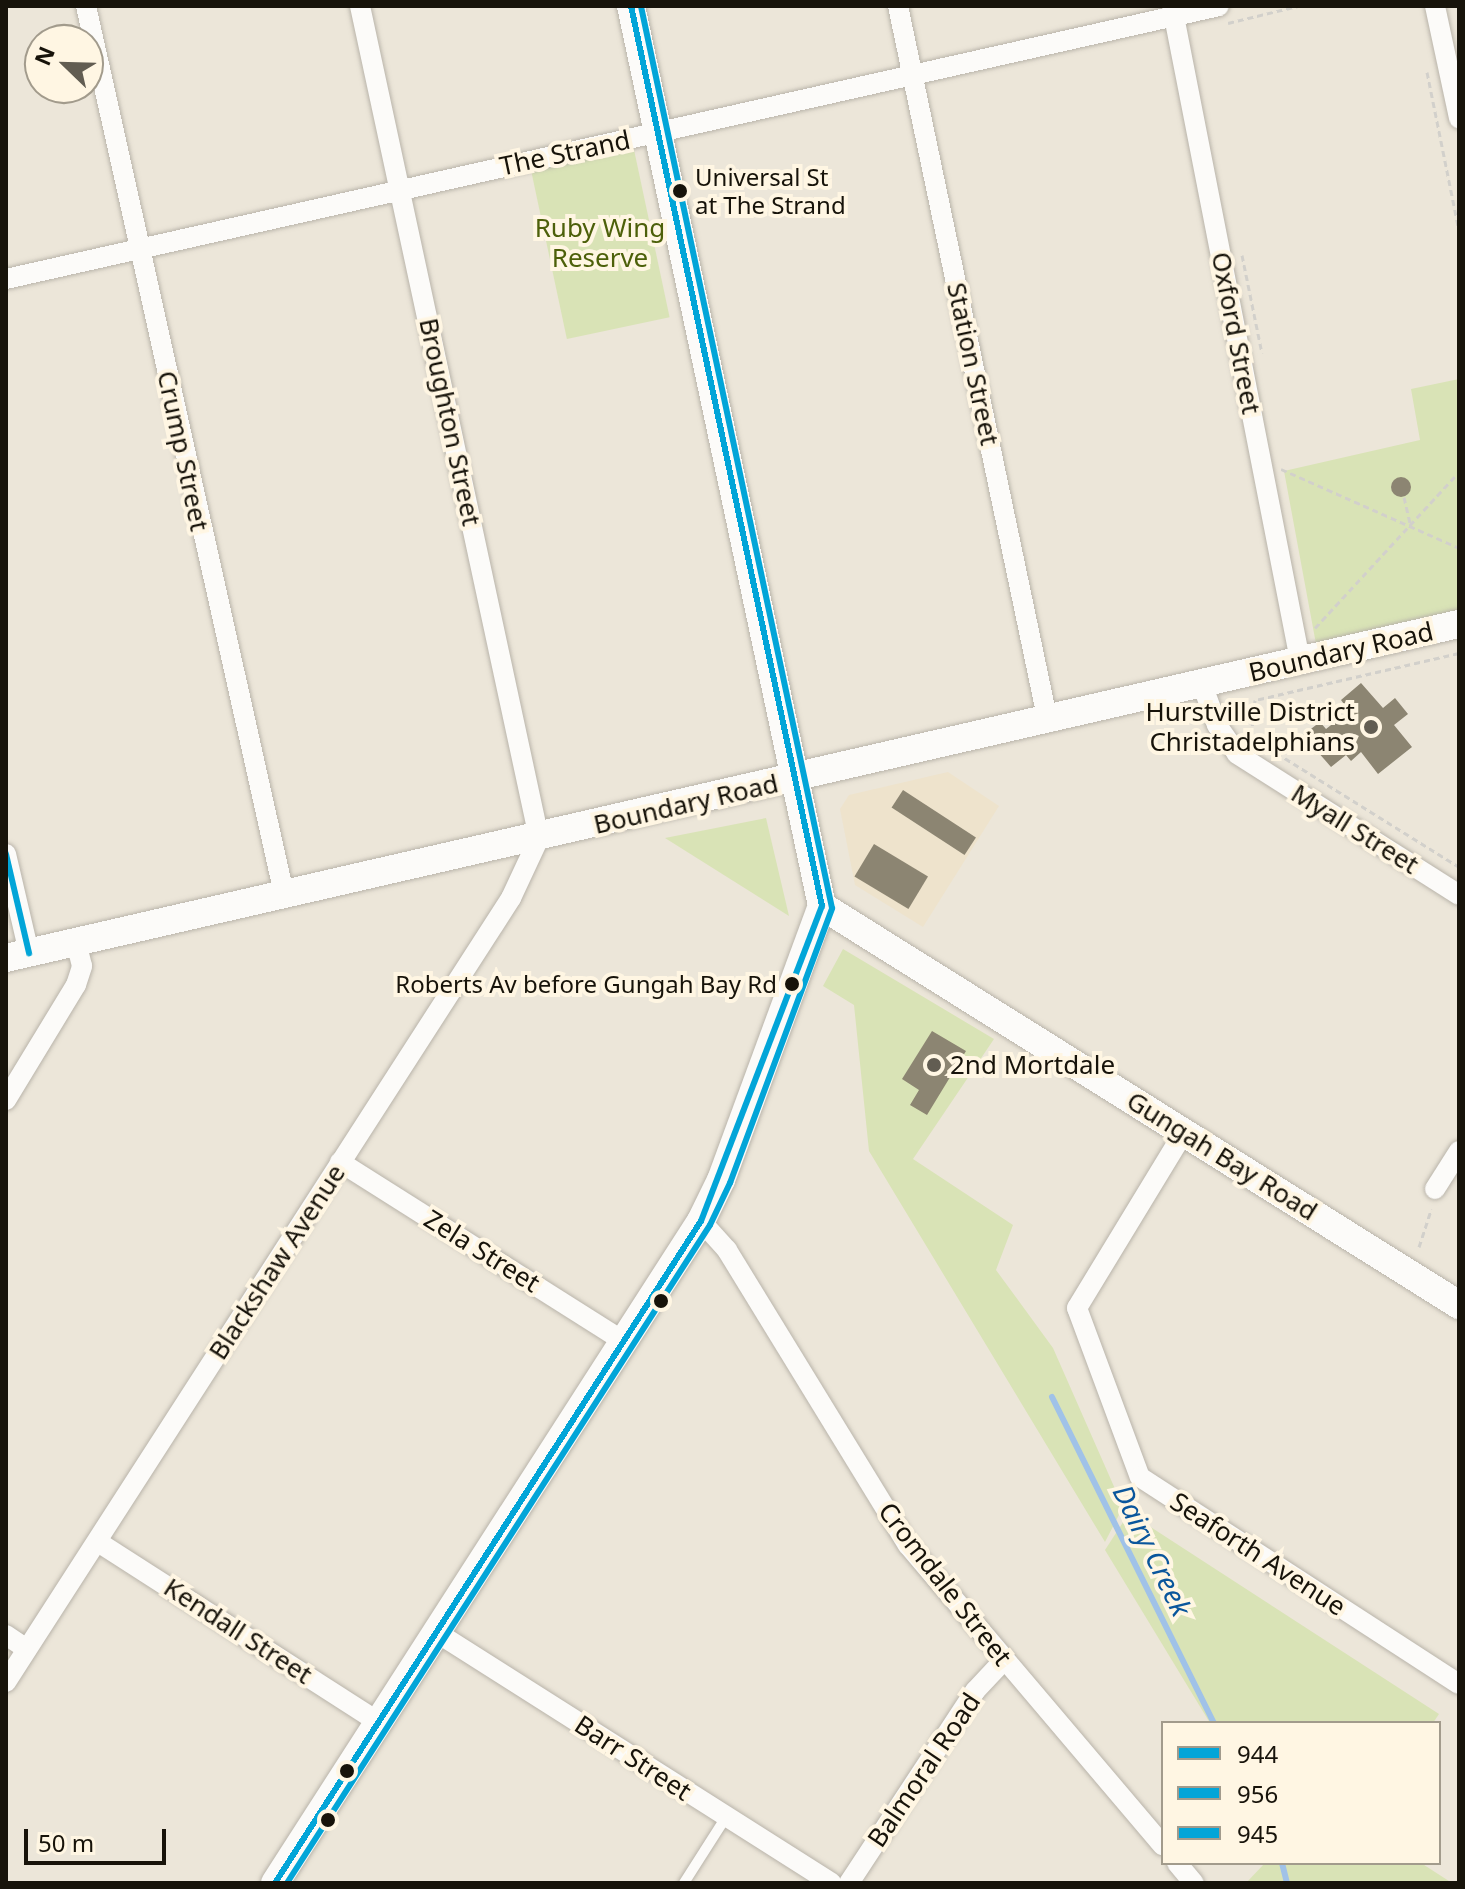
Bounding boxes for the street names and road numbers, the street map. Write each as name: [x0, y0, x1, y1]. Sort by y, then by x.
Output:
street label: The Strand: [497, 124, 633, 182]
street label: Oxford Street: [1205, 249, 1267, 417]
street label: Station Street: [941, 280, 1005, 448]
street label: Broughton Street: [413, 315, 487, 529]
street label: Crump Street: [151, 368, 215, 534]
street label: Boundary Road: [1246, 616, 1436, 688]
street label: Boundary Road: [591, 768, 781, 840]
street label: Myall Street: [1286, 778, 1424, 880]
street label: Gungah Bay Road: [1121, 1085, 1323, 1227]
street label: Blackshaw Avenue: [202, 1159, 352, 1365]
street label: Zela Street: [419, 1203, 545, 1299]
street label: Seaforth Avenue: [1165, 1486, 1351, 1622]
street label: Cromdale Street: [872, 1496, 1018, 1672]
street label: Kendall Street: [158, 1572, 318, 1690]
street label: Balmoral Road: [861, 1687, 987, 1853]
street label: Barr Street: [569, 1709, 697, 1807]

